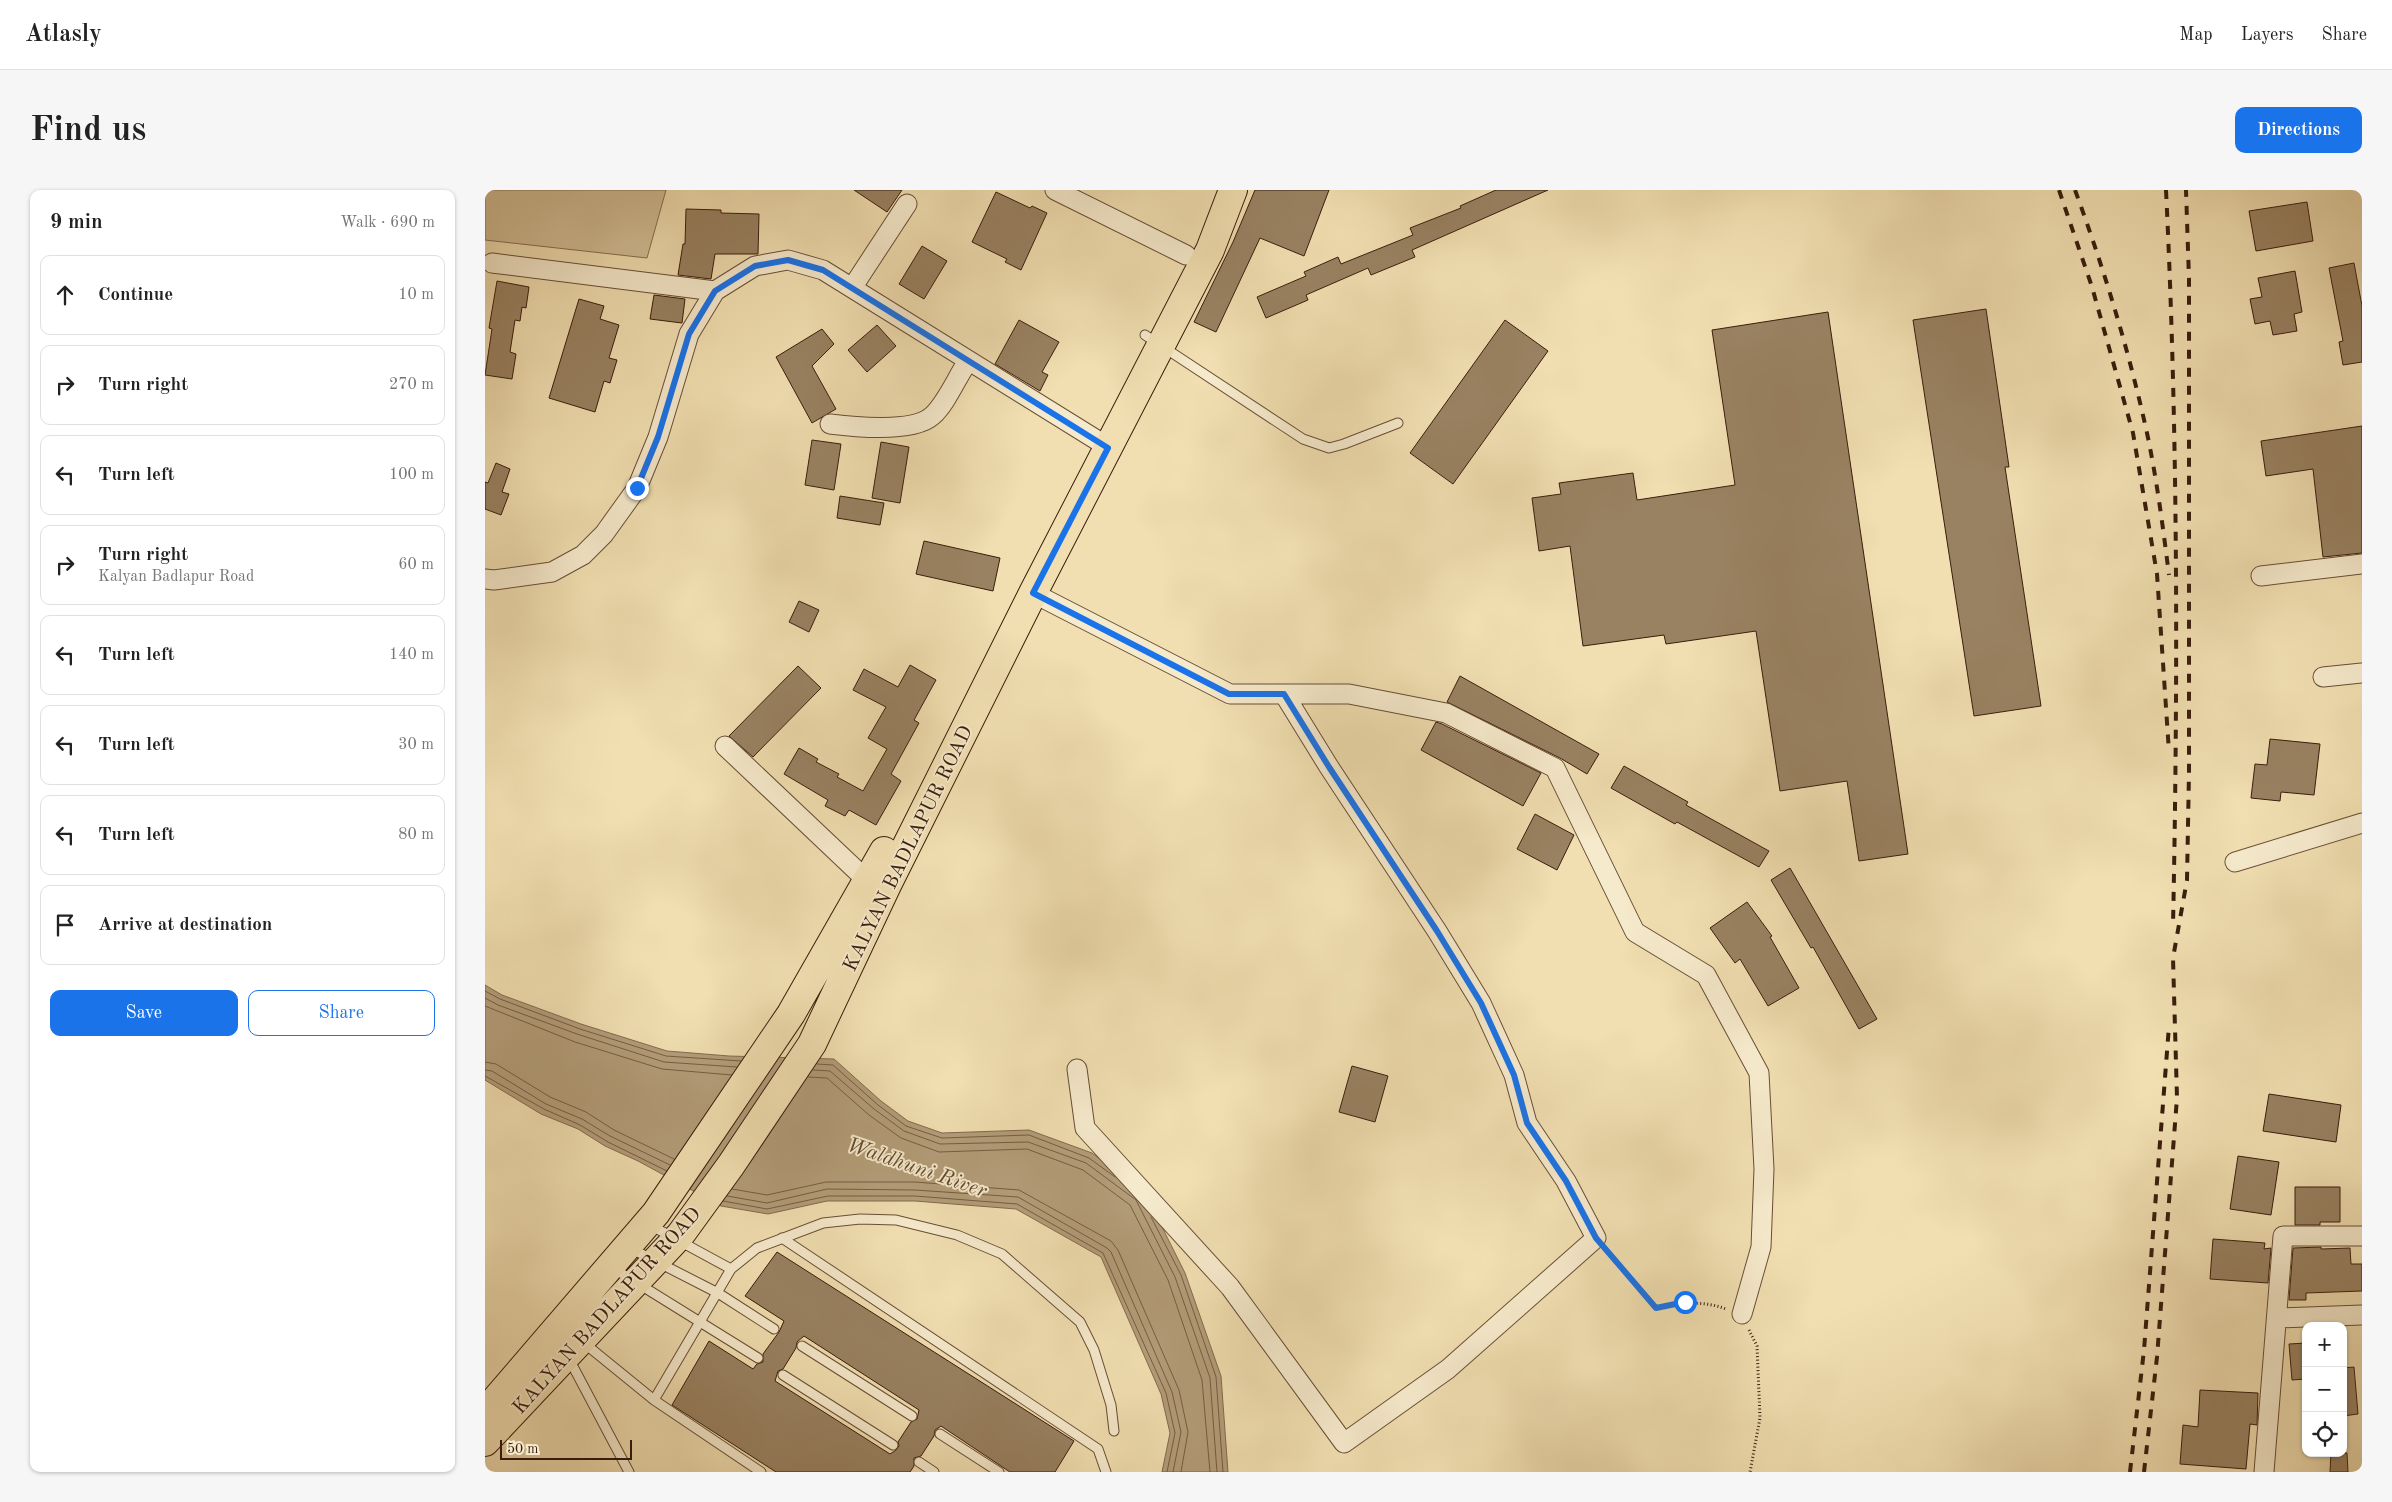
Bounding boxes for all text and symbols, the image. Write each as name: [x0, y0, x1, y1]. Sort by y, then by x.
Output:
text: Atlasly: [25, 23, 102, 47]
text: Map: [2179, 26, 2213, 44]
text: Layers: [2241, 26, 2293, 44]
text: Share: [2321, 26, 2367, 44]
button: Directions: [2235, 107, 2362, 153]
text: Find us: [30, 113, 146, 148]
text: 9 min: [50, 212, 103, 233]
text: Walk · 690 m: [340, 215, 435, 231]
icon: ahead: [51, 281, 79, 309]
text: Continue: [98, 286, 173, 305]
text: 10 m: [398, 287, 434, 303]
icon: right: [51, 371, 79, 399]
text: Turn right: [98, 376, 188, 395]
text: 270 m: [389, 377, 434, 393]
icon: left: [51, 461, 79, 489]
text: Turn left: [98, 466, 175, 485]
text: 100 m: [389, 467, 434, 483]
route end: [626, 477, 649, 500]
text: Turn right: [98, 546, 188, 565]
icon: right: [51, 551, 79, 579]
text: 60 m: [398, 557, 434, 573]
text: Kalyan Badlapur Road: [98, 569, 254, 585]
icon: left: [51, 641, 79, 669]
text: Turn left: [98, 646, 175, 665]
text: 140 m: [389, 647, 434, 663]
street label: KALYAN BADLAPUR ROAD: [841, 723, 977, 975]
icon: left: [51, 731, 79, 759]
text: Turn left: [98, 736, 175, 755]
text: 30 m: [398, 737, 434, 753]
icon: left: [51, 821, 79, 849]
text: Turn left: [98, 826, 175, 845]
text: 80 m: [398, 827, 434, 843]
icon: arrive: [51, 911, 79, 939]
text: Arrive at destination: [98, 916, 272, 935]
button: Save: [50, 990, 238, 1036]
button: Share: [248, 990, 435, 1036]
water label: Waldhuni River: [844, 1135, 990, 1203]
street label: KALYAN BADLAPUR ROAD: [510, 1204, 705, 1419]
route start: [1674, 1291, 1697, 1314]
map controls: [2302, 1322, 2347, 1457]
button: +: [2302, 1322, 2347, 1367]
button: −: [2302, 1367, 2347, 1412]
button: locate: [2302, 1412, 2347, 1457]
scale bar: [500, 1437, 633, 1460]
text: 50 m: [507, 1442, 538, 1456]

